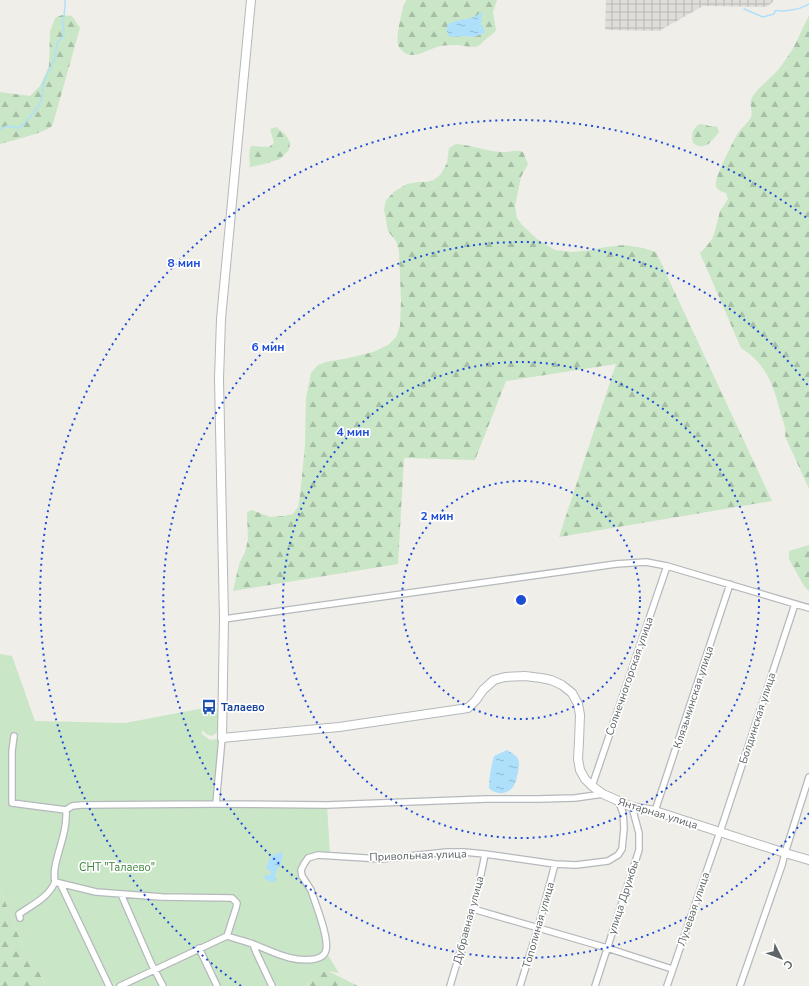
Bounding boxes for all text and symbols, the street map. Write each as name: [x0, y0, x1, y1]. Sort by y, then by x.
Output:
text: 8 мин: [167, 255, 201, 271]
text: 6 мин: [251, 339, 285, 355]
text: 4 мин: [336, 424, 370, 440]
text: 2 мин: [420, 508, 454, 524]
centre of rings: [514, 593, 528, 607]
street label: Солнечногорская улица: [602, 615, 657, 738]
street label: Клязьминская улица: [670, 644, 717, 750]
street label: Болдинская улица: [736, 670, 779, 766]
bus stop icon: Талаево: [200, 698, 218, 716]
place label: Талаево: [221, 700, 265, 715]
street label: Янтарная улица: [616, 794, 700, 833]
street label: Привольная улица: [369, 846, 467, 865]
street label: улица Дружбы: [604, 858, 643, 936]
park label: СНТ "Талаево": [79, 860, 155, 875]
street label: Лучевая улица: [674, 870, 713, 948]
street label: Дубравная улица: [450, 874, 487, 966]
street label: Тополиная улица: [519, 880, 558, 970]
north arrow: [761, 938, 801, 978]
text: С: [780, 957, 796, 973]

